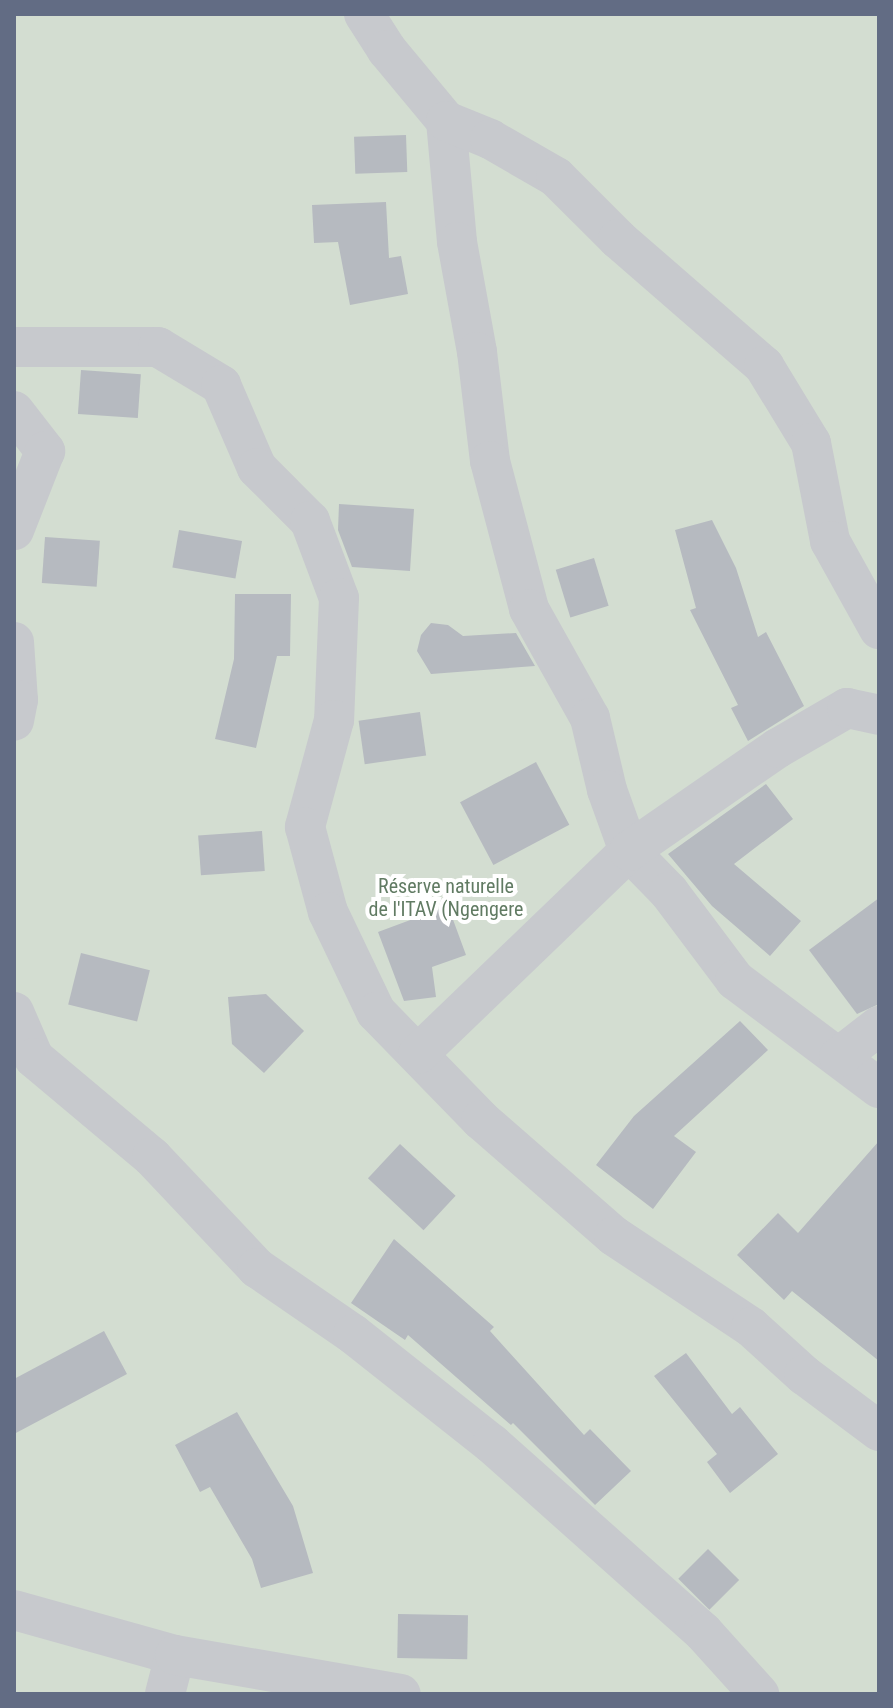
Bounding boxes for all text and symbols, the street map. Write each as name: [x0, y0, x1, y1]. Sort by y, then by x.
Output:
park label: Réserve naturelle de l'ITAV (Ngengere: [369, 874, 523, 921]

